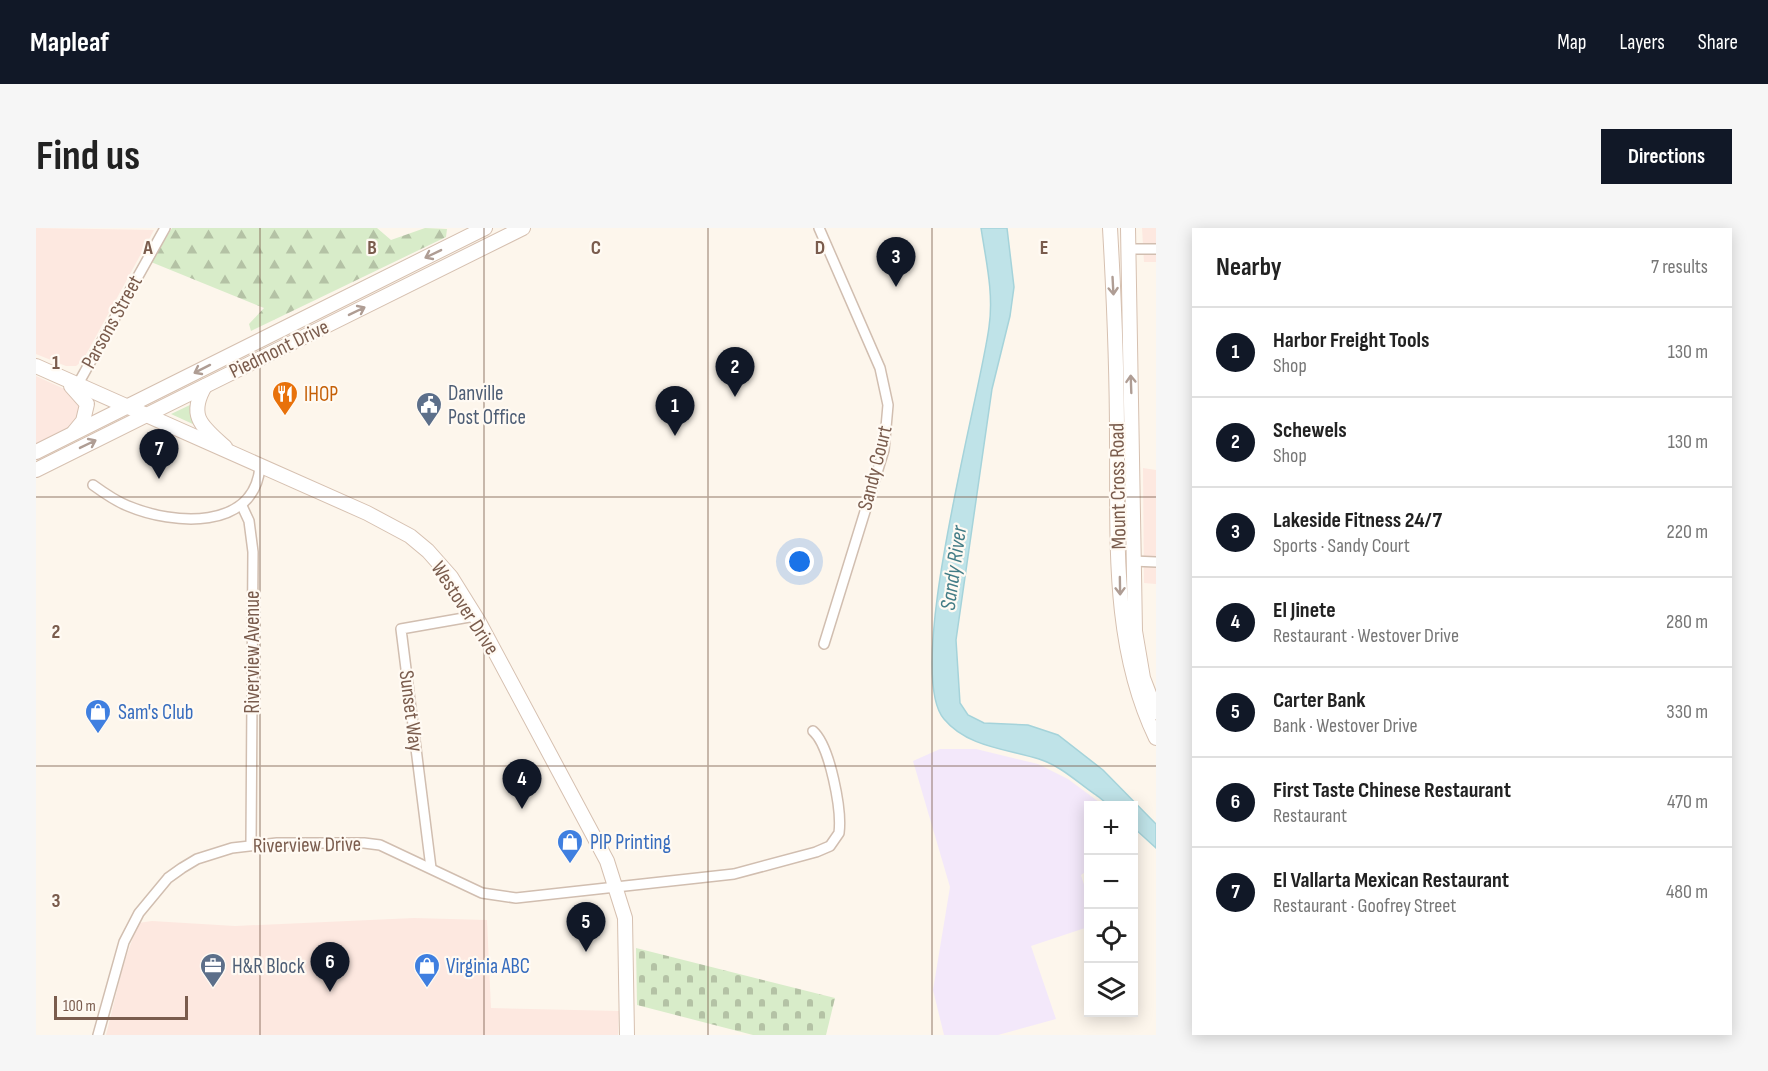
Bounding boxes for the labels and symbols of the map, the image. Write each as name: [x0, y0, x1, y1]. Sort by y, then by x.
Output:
text: A: [142, 236, 153, 260]
text: B: [367, 236, 377, 260]
text: C: [591, 236, 601, 260]
text: D: [815, 236, 825, 260]
text: E: [1040, 236, 1048, 260]
pin: 3: [876, 238, 916, 287]
one-way arrow: [425, 249, 443, 261]
street label: Parsons Street: [76, 271, 148, 373]
one-way arrow: [1108, 276, 1119, 296]
one-way arrow: [348, 304, 366, 316]
street label: Piedmont Drive: [225, 314, 333, 384]
pin: 2: [716, 348, 754, 397]
text: 1: [52, 351, 60, 375]
one-way arrow: [194, 363, 211, 375]
one-way arrow: [1125, 374, 1137, 394]
restaurant icon: IHOP: [270, 379, 300, 417]
place label: Danville Post Office: [448, 381, 526, 430]
place label: IHOP: [304, 382, 338, 407]
pin: 1: [656, 386, 694, 436]
public building icon: Danville Post Office: [414, 390, 444, 428]
street label: Sandy Court: [852, 423, 898, 513]
street label: Mount Cross Road: [1104, 423, 1132, 549]
pin: 7: [140, 430, 178, 479]
one-way arrow: [79, 438, 97, 450]
water label: Sandy River: [935, 523, 973, 612]
your location: [785, 547, 814, 576]
street label: Westover Drive: [426, 557, 504, 659]
one-way arrow: [1114, 576, 1126, 596]
street label: Riverview Avenue: [240, 590, 265, 714]
text: 2: [52, 620, 60, 644]
street label: Sunset Way: [394, 669, 428, 753]
shop icon: Sam's Club: [83, 697, 113, 735]
place label: Sam's Club: [118, 700, 194, 725]
pin: 4: [502, 760, 542, 809]
shop icon: PIP Printing: [555, 827, 585, 865]
place label: PIP Printing: [590, 830, 671, 855]
street label: Riverview Drive: [253, 832, 361, 858]
text: 3: [52, 889, 61, 913]
pin: 5: [566, 902, 606, 952]
pin: 6: [310, 942, 350, 992]
office icon: H&R Block: [198, 951, 228, 989]
shop icon: Virginia ABC: [412, 951, 442, 989]
place label: H&R Block: [232, 954, 305, 979]
place label: Virginia ABC: [446, 954, 530, 979]
scale bar: [54, 993, 188, 1020]

